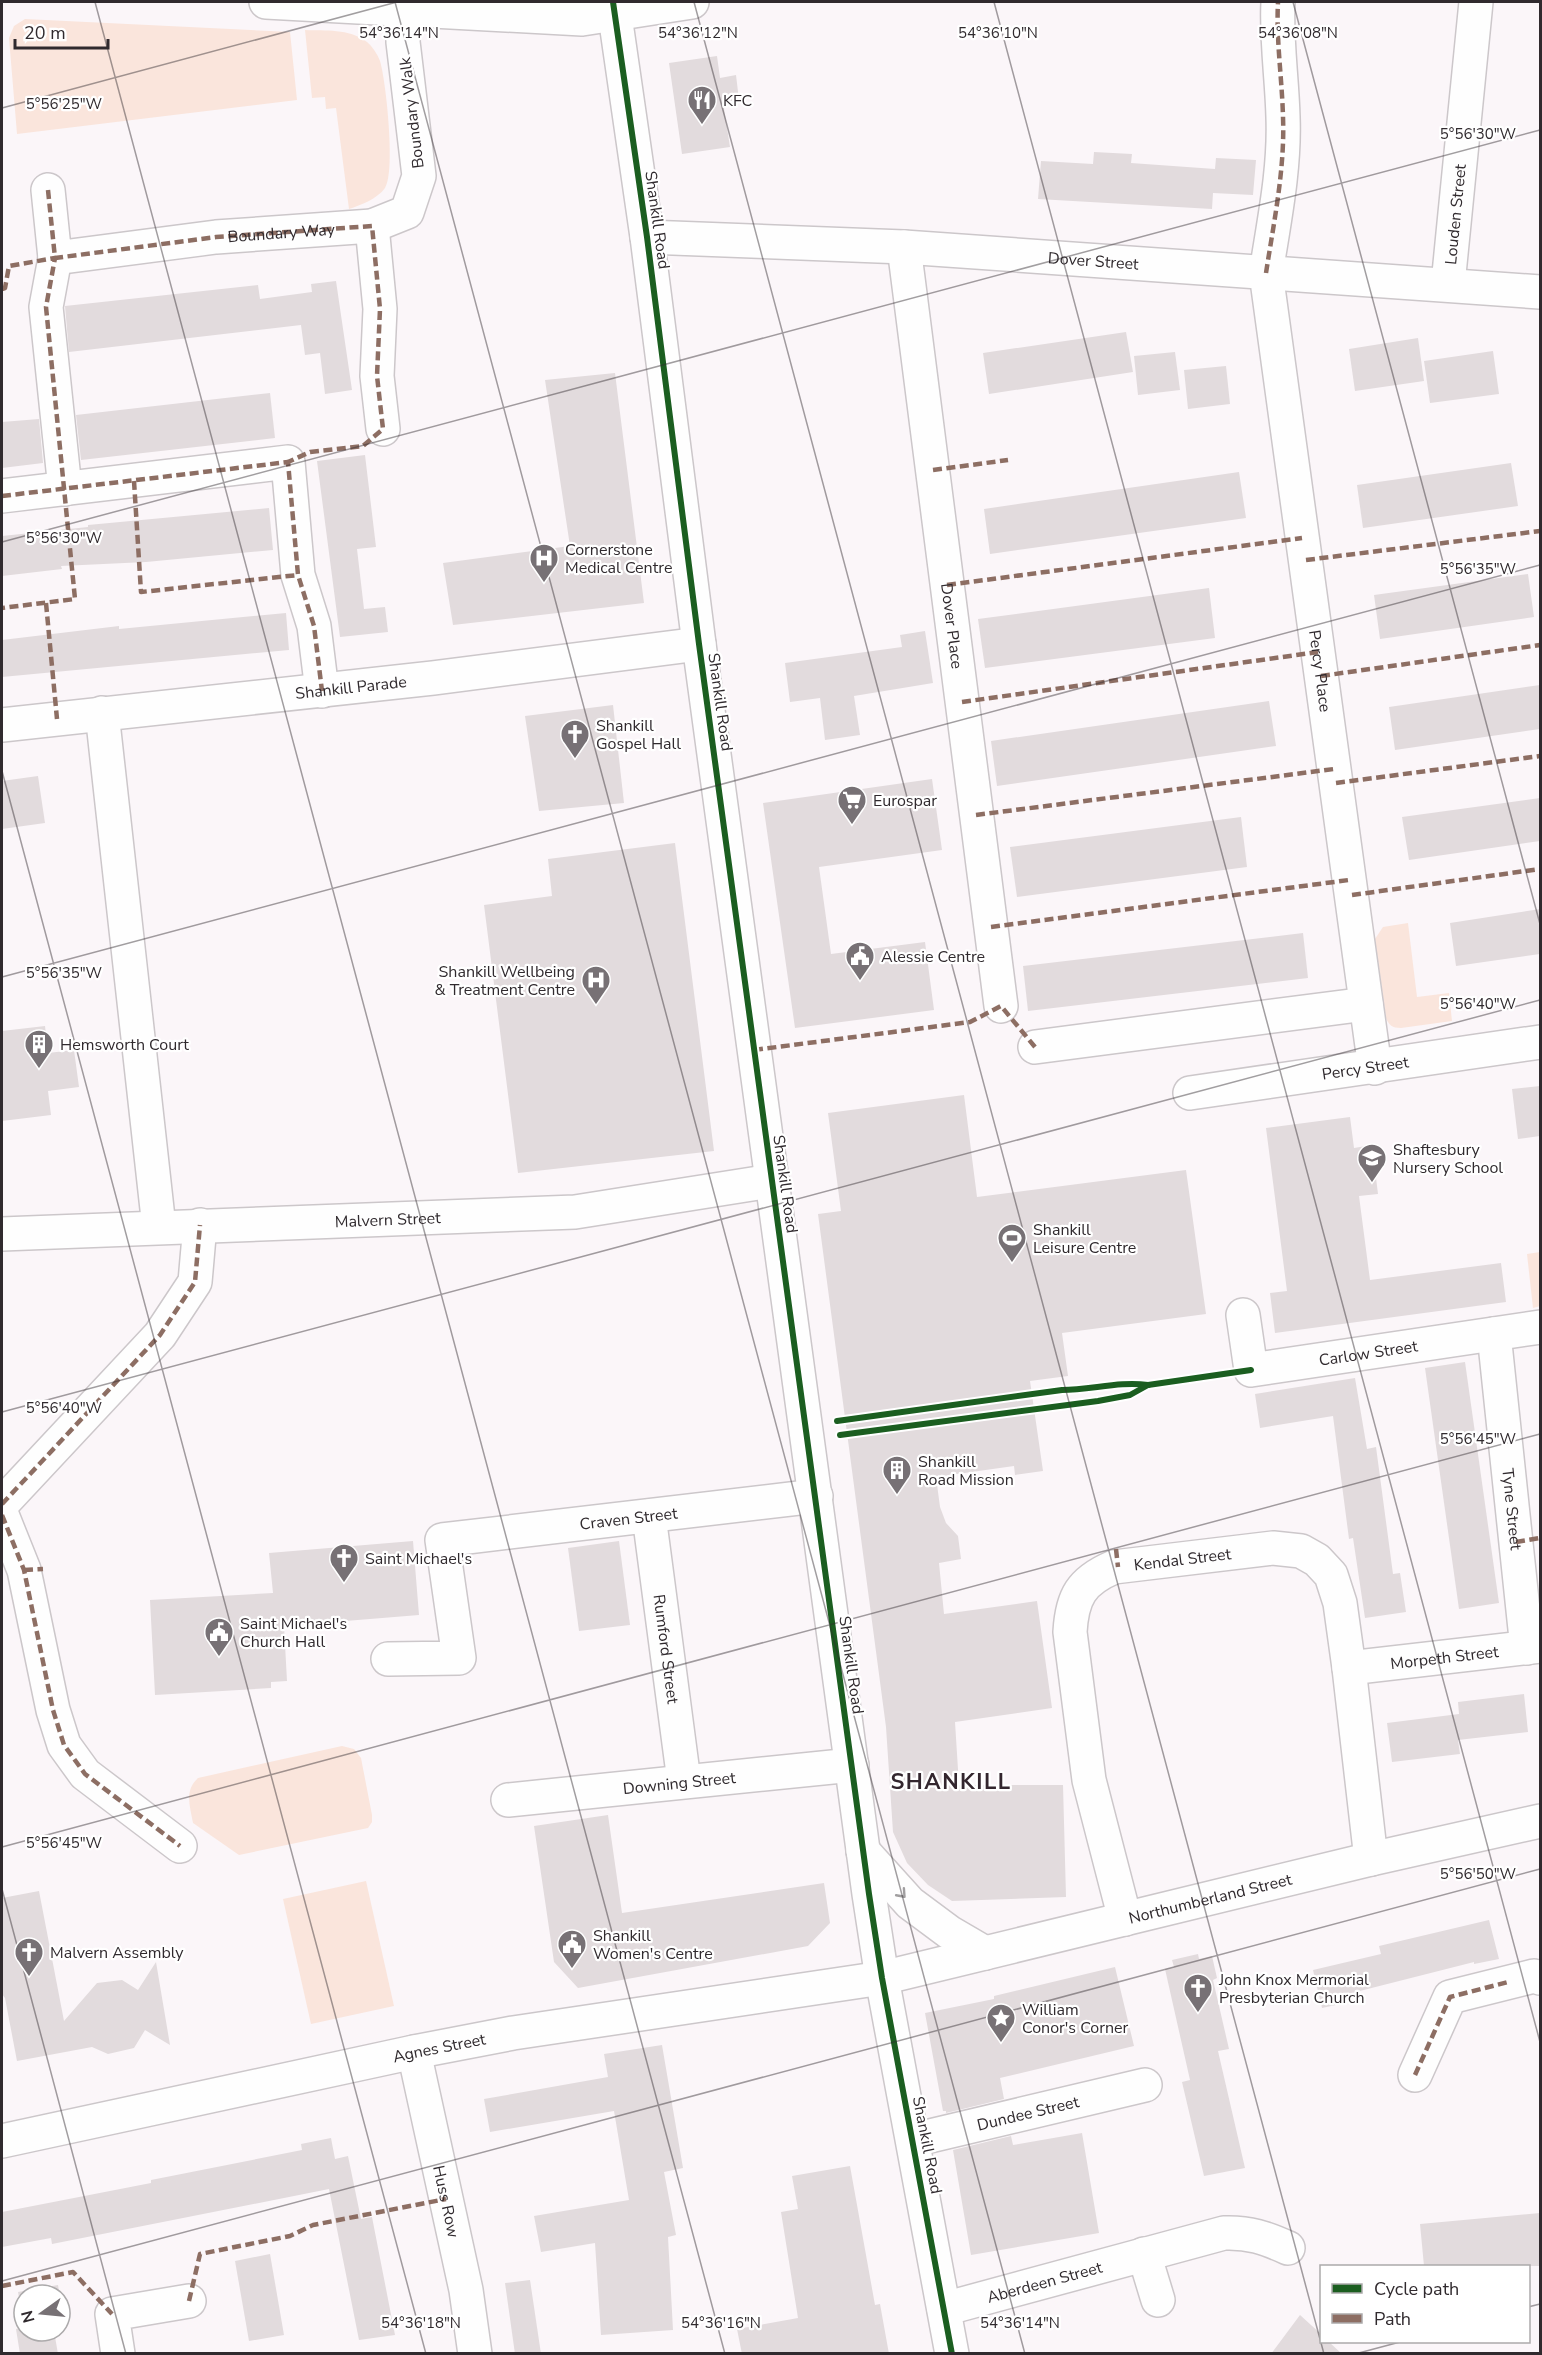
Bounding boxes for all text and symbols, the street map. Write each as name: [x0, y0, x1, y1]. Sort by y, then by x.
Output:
scale bar: [15, 12, 108, 50]
text: 20 m: [24, 21, 66, 45]
text: 54°36'14"N: [359, 23, 439, 43]
text: 54°36'12"N: [658, 23, 738, 43]
text: 54°36'10"N: [958, 23, 1038, 43]
text: 54°36'08"N: [1258, 23, 1338, 43]
street label: Boundary Walk: [394, 55, 430, 170]
restaurant icon: KFC: [686, 84, 718, 126]
place label: KFC: [723, 90, 753, 112]
text: 5°56'25"W: [26, 94, 103, 114]
text: 5°56'30"W: [1440, 124, 1517, 144]
street label: Louden Street: [1440, 163, 1472, 266]
street label: Shankill Road: [639, 170, 675, 271]
street label: Boundary Way: [227, 219, 336, 248]
street label: Dover Street: [1047, 247, 1140, 276]
text: 5°56'30"W: [26, 528, 103, 548]
place label: Cornerstone Medical Centre: [565, 539, 672, 579]
hospital icon: Cornerstone Medical Centre: [528, 542, 560, 584]
text: 5°56'35"W: [1440, 559, 1517, 579]
street label: Dover Place: [935, 582, 968, 670]
street label: Percy Place: [1303, 629, 1336, 714]
street label: Shankill Road: [702, 652, 738, 753]
street label: Shankill Parade: [294, 671, 408, 705]
place label: Shankill Gospel Hall: [596, 715, 681, 755]
church icon: Shankill Gospel Hall: [559, 718, 591, 760]
supermarket icon: Eurospar: [836, 784, 868, 826]
place label: Eurospar: [873, 790, 937, 812]
public building icon: Alessie Centre: [844, 940, 876, 982]
place label: Alessie Centre: [881, 946, 985, 968]
place label: Shankill Wellbeing & Treatment Centre: [435, 961, 575, 1001]
text: 5°56'35"W: [26, 963, 103, 983]
hospital icon: Shankill Wellbeing & Treatment Centre: [580, 964, 612, 1006]
text: 5°56'40"W: [1440, 994, 1517, 1014]
building icon: Hemsworth Court: [23, 1028, 55, 1070]
place label: Hemsworth Court: [60, 1034, 189, 1056]
street label: Percy Street: [1320, 1051, 1411, 1086]
street label: Shankill Road: [767, 1134, 803, 1235]
place label: Shaftesbury Nursery School: [1393, 1139, 1503, 1179]
school or university icon: Shaftesbury Nursery School: [1356, 1142, 1388, 1184]
street label: Malvern Street: [334, 1207, 442, 1233]
place label: Shankill Leisure Centre: [1033, 1219, 1136, 1259]
sports icon: Shankill Leisure Centre: [996, 1222, 1028, 1264]
street label: Carlow Street: [1317, 1335, 1419, 1372]
text: 5°56'40"W: [26, 1398, 103, 1418]
text: 5°56'45"W: [1440, 1429, 1517, 1449]
place label: Shankill Road Mission: [918, 1451, 1014, 1491]
building icon: Shankill Road Mission: [881, 1454, 913, 1496]
street label: Tyne Street: [1496, 1467, 1527, 1552]
street label: Craven Street: [578, 1502, 679, 1536]
church icon: Saint Michael's: [328, 1542, 360, 1584]
street label: Kendal Street: [1133, 1543, 1233, 1577]
place label: Saint Michael's: [365, 1548, 472, 1570]
street label: Rumford Street: [647, 1593, 684, 1705]
place label: Saint Michael's Church Hall: [240, 1613, 347, 1653]
street label: Shankill Road: [833, 1615, 869, 1716]
public building icon: Saint Michael's Church Hall: [203, 1616, 235, 1658]
street label: Morpeth Street: [1389, 1641, 1500, 1675]
street label: Downing Street: [622, 1767, 737, 1800]
district label: SHANKILL: [890, 1767, 1012, 1797]
text: 5°56'45"W: [26, 1833, 103, 1853]
text: 5°56'50"W: [1440, 1864, 1517, 1884]
street label: Northumberland Street: [1126, 1869, 1295, 1930]
one-way arrow: [895, 1887, 906, 1898]
place label: Shankill Women's Centre: [593, 1925, 713, 1965]
public building icon: Shankill Women's Centre: [556, 1928, 588, 1970]
church icon: Malvern Assembly: [13, 1936, 45, 1978]
place label: Malvern Assembly: [50, 1942, 184, 1964]
place label: John Knox Mermorial Presbyterian Church: [1218, 1969, 1369, 2009]
church icon: John Knox Mermorial Presbyterian Church: [1182, 1972, 1214, 2014]
place label: William Conor's Corner: [1022, 1999, 1129, 2039]
place icon: William Conor's Corner: [985, 2002, 1017, 2044]
street label: Agnes Street: [391, 2028, 488, 2068]
street label: Dundee Street: [975, 2091, 1082, 2136]
street label: Shankill Road: [907, 2094, 947, 2196]
street label: Huss Row: [427, 2163, 464, 2240]
street label: Aberdeen Street: [985, 2256, 1105, 2309]
legend: [1320, 2265, 1530, 2343]
text: Cycle path: [1374, 2277, 1459, 2301]
north arrow: [12, 2283, 72, 2343]
text: Path: [1374, 2307, 1411, 2331]
text: N: [16, 2308, 41, 2325]
text: 54°36'18"N: [381, 2313, 461, 2333]
text: 54°36'16"N: [681, 2313, 761, 2333]
text: 54°36'14"N: [980, 2313, 1060, 2333]

